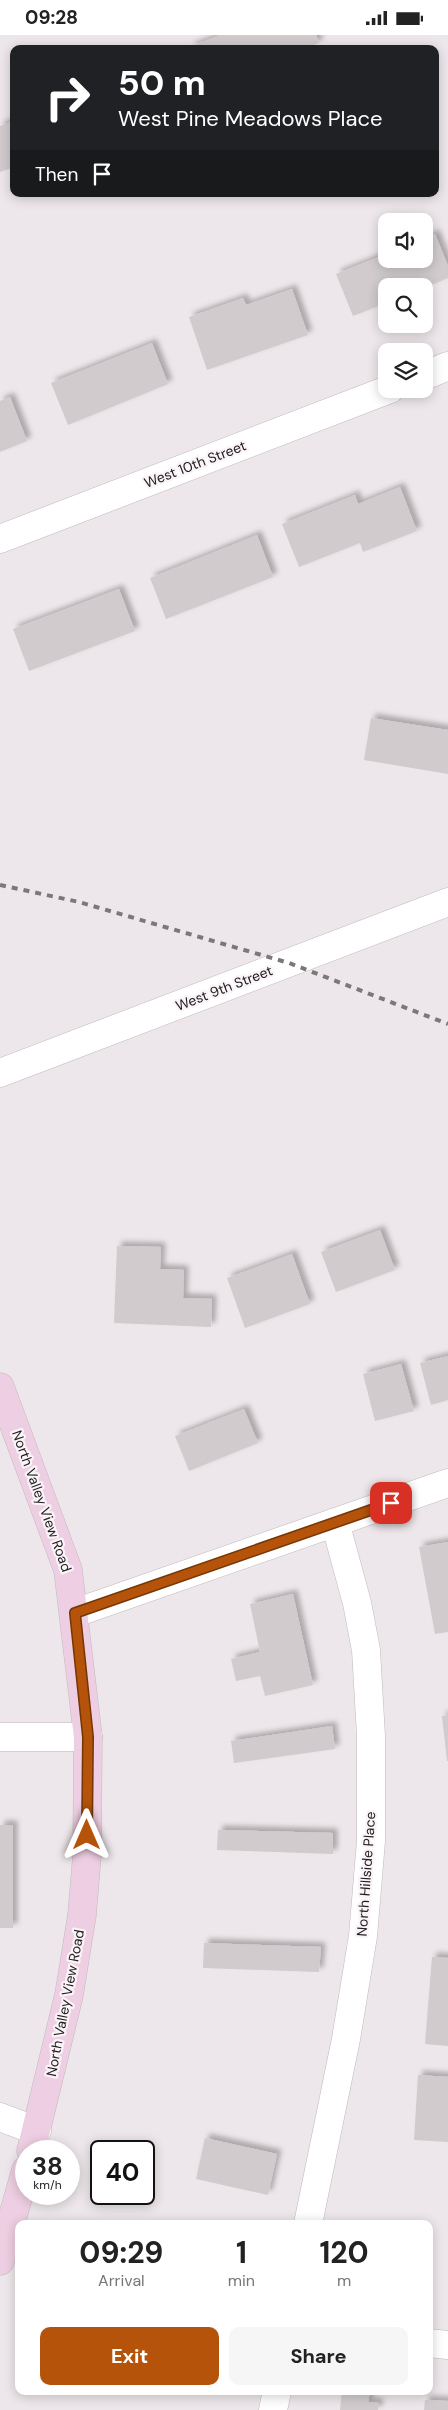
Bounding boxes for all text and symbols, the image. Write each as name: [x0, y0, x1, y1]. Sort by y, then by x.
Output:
text: 09:28: [25, 5, 78, 30]
text: 50 m: [118, 60, 206, 106]
icon: right: [35, 65, 100, 130]
text: West Pine Meadows Place: [118, 104, 383, 133]
icon: arrive: [88, 160, 116, 188]
text: Then: [35, 162, 78, 187]
map controls: [378, 213, 433, 398]
button: sound: [378, 213, 433, 268]
button: search: [378, 278, 433, 333]
button: layers: [378, 343, 433, 398]
street label: West 10th Street: [142, 436, 248, 492]
street label: West 9th Street: [173, 961, 275, 1015]
street label: North Valley View Road: [8, 1428, 76, 1574]
pin: [370, 1482, 412, 1524]
icon: arrive: [377, 1489, 405, 1517]
position arrow: [60, 1808, 112, 1860]
street label: North Hillside Place: [353, 1811, 379, 1937]
street label: North Valley View Road: [42, 1928, 88, 2078]
speed limit sign: 40: [90, 2140, 155, 2205]
text: 38: [32, 2150, 63, 2183]
text: km/h: [33, 2177, 62, 2193]
text: 09:29: [79, 2233, 163, 2272]
text: 1: [236, 2233, 247, 2272]
text: 120: [319, 2233, 369, 2272]
text: Arrival: [98, 2270, 145, 2291]
text: min: [228, 2270, 255, 2291]
text: m: [337, 2270, 351, 2291]
button: Exit: [40, 2327, 219, 2385]
button: Share: [229, 2327, 408, 2385]

